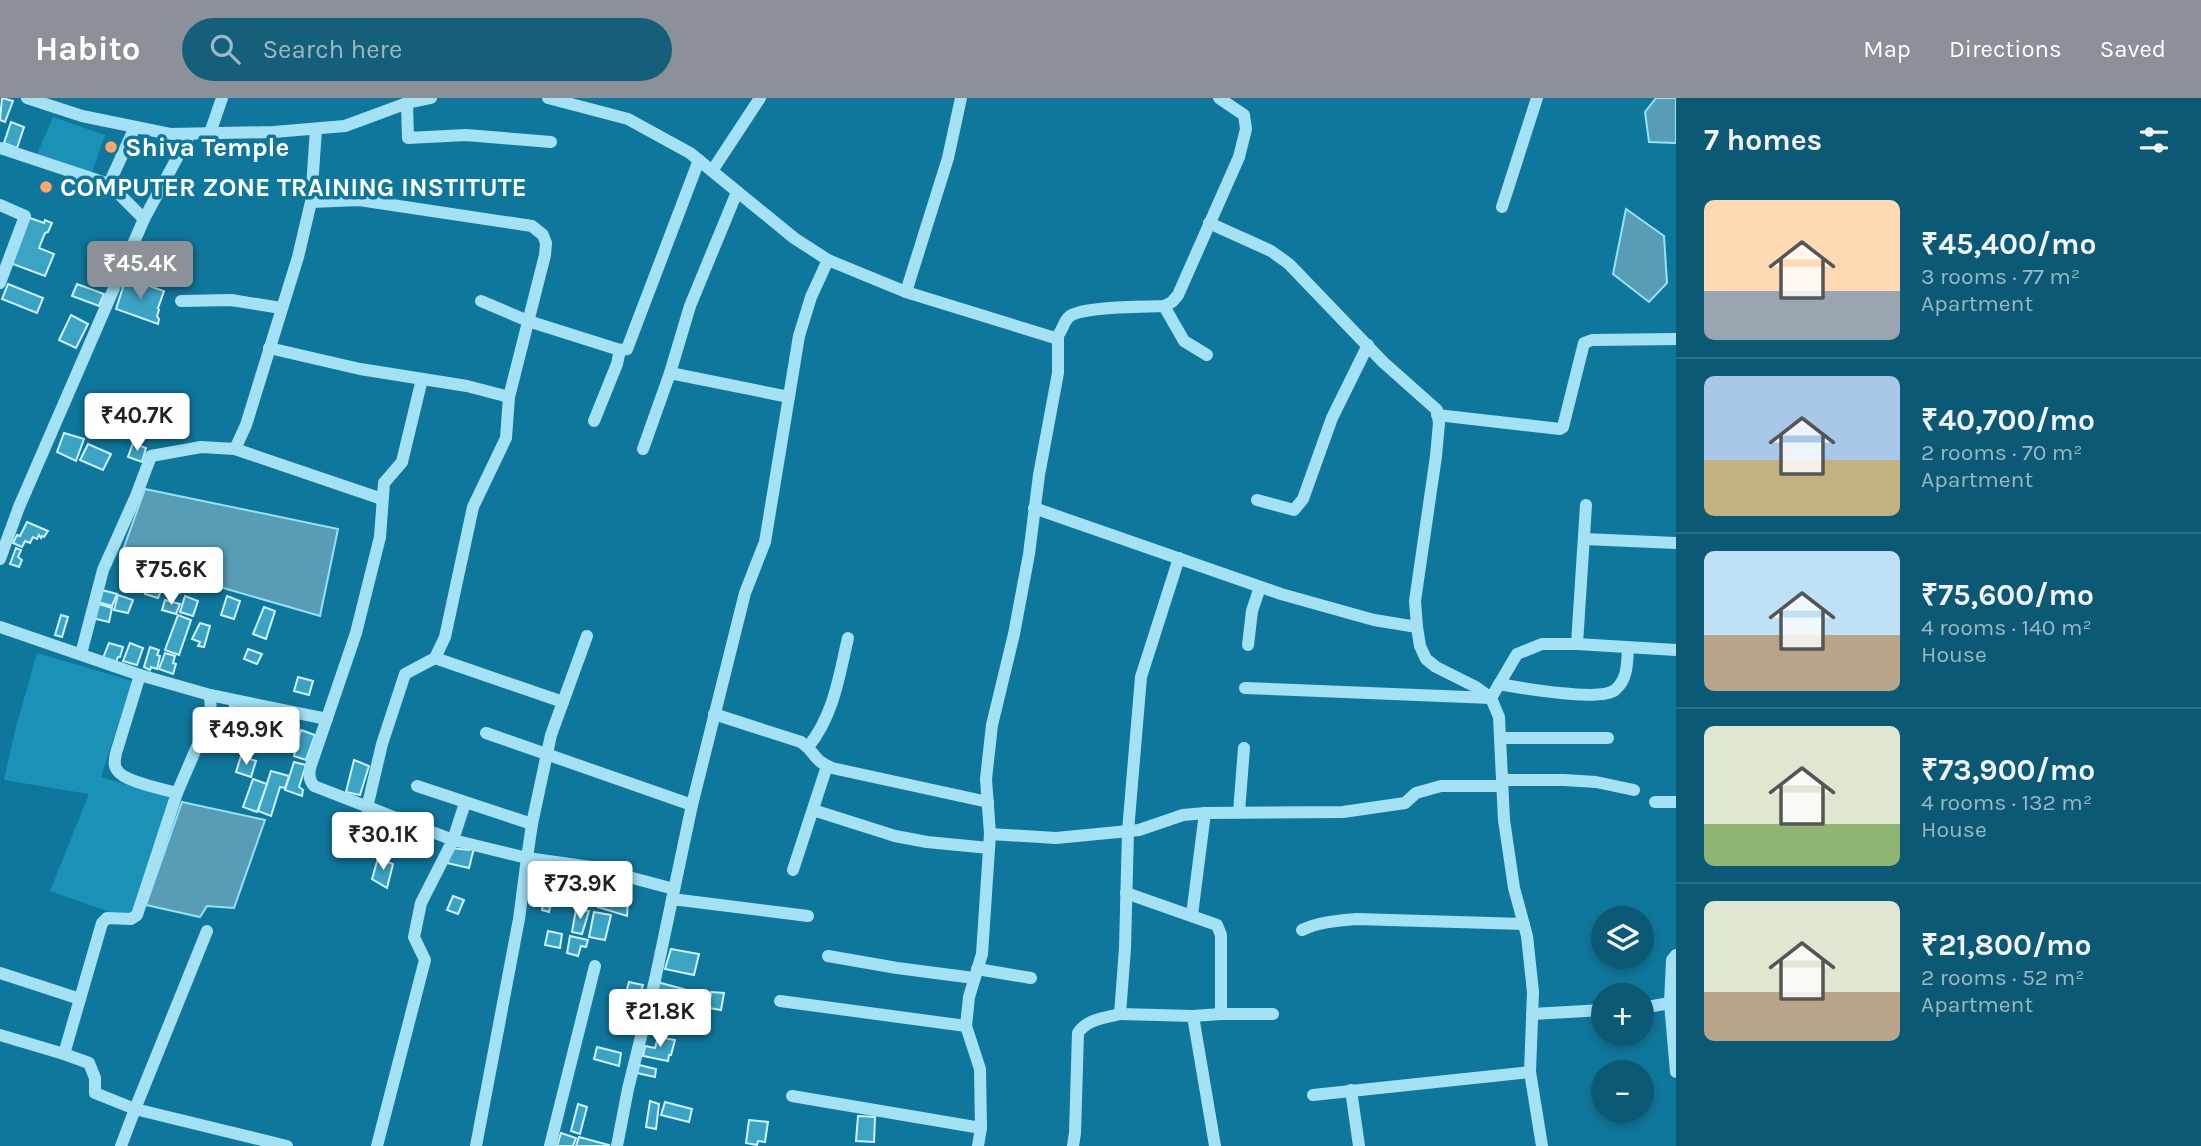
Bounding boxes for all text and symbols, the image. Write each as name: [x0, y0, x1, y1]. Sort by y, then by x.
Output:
search box: [182, 18, 672, 81]
text: Habito: [35, 30, 140, 68]
icon: search: [206, 30, 244, 68]
text: Search here: [262, 34, 402, 65]
text: Map: [1863, 35, 1911, 63]
text: Directions: [1949, 35, 2062, 63]
text: Saved: [2100, 35, 2166, 63]
icon: filters: [2135, 121, 2173, 159]
text: 7 homes: [1704, 122, 1822, 158]
place label: Shiva Temple: [125, 132, 289, 163]
marker: Shiva Temple: [103, 139, 119, 155]
place label: COMPUTER ZONE TRAINING INSTITUTE: [60, 172, 527, 203]
marker: COMPUTER ZONE TRAINING INSTITUTE: [38, 179, 54, 195]
text: ₹45,400/mo: [1921, 226, 2096, 262]
icon: home: [1760, 228, 1844, 312]
pin: ₹45.4K: [83, 242, 197, 301]
text: ₹45.4K: [103, 250, 177, 277]
text: 3 rooms · 77 m²: [1921, 263, 2080, 290]
text: Apartment: [1921, 290, 2033, 317]
pin: ₹40.7K: [80, 394, 194, 453]
text: ₹40.7K: [101, 402, 173, 429]
text: ₹40,700/mo: [1921, 402, 2095, 438]
icon: home: [1760, 404, 1844, 488]
text: 2 rooms · 70 m²: [1921, 439, 2083, 466]
text: Apartment: [1921, 466, 2033, 493]
pin: ₹75.6K: [114, 547, 228, 607]
text: ₹75.6K: [135, 556, 207, 583]
text: ₹75,600/mo: [1921, 577, 2094, 613]
icon: home: [1760, 579, 1844, 663]
text: 4 rooms · 140 m²: [1921, 614, 2092, 641]
text: House: [1921, 641, 1987, 668]
pin: ₹49.9K: [189, 708, 303, 767]
text: ₹49.9K: [209, 716, 283, 743]
text: ₹73,900/mo: [1921, 752, 2095, 788]
icon: home: [1760, 754, 1844, 838]
text: 4 rooms · 132 m²: [1921, 789, 2092, 816]
pin: ₹30.1K: [326, 812, 440, 872]
text: House: [1921, 816, 1987, 843]
text: ₹30.1K: [348, 821, 418, 848]
pin: ₹73.9K: [523, 862, 637, 921]
text: ₹73.9K: [544, 870, 616, 897]
map controls: [1591, 906, 1654, 1123]
button: layers: [1591, 906, 1654, 969]
text: ₹21,800/mo: [1921, 927, 2092, 963]
icon: home: [1760, 929, 1844, 1013]
text: 2 rooms · 52 m²: [1921, 964, 2084, 991]
button: +: [1591, 983, 1654, 1046]
pin: ₹21.8K: [603, 990, 717, 1049]
text: Apartment: [1921, 991, 2033, 1018]
text: ₹21.8K: [625, 998, 695, 1025]
button: −: [1591, 1060, 1654, 1123]

